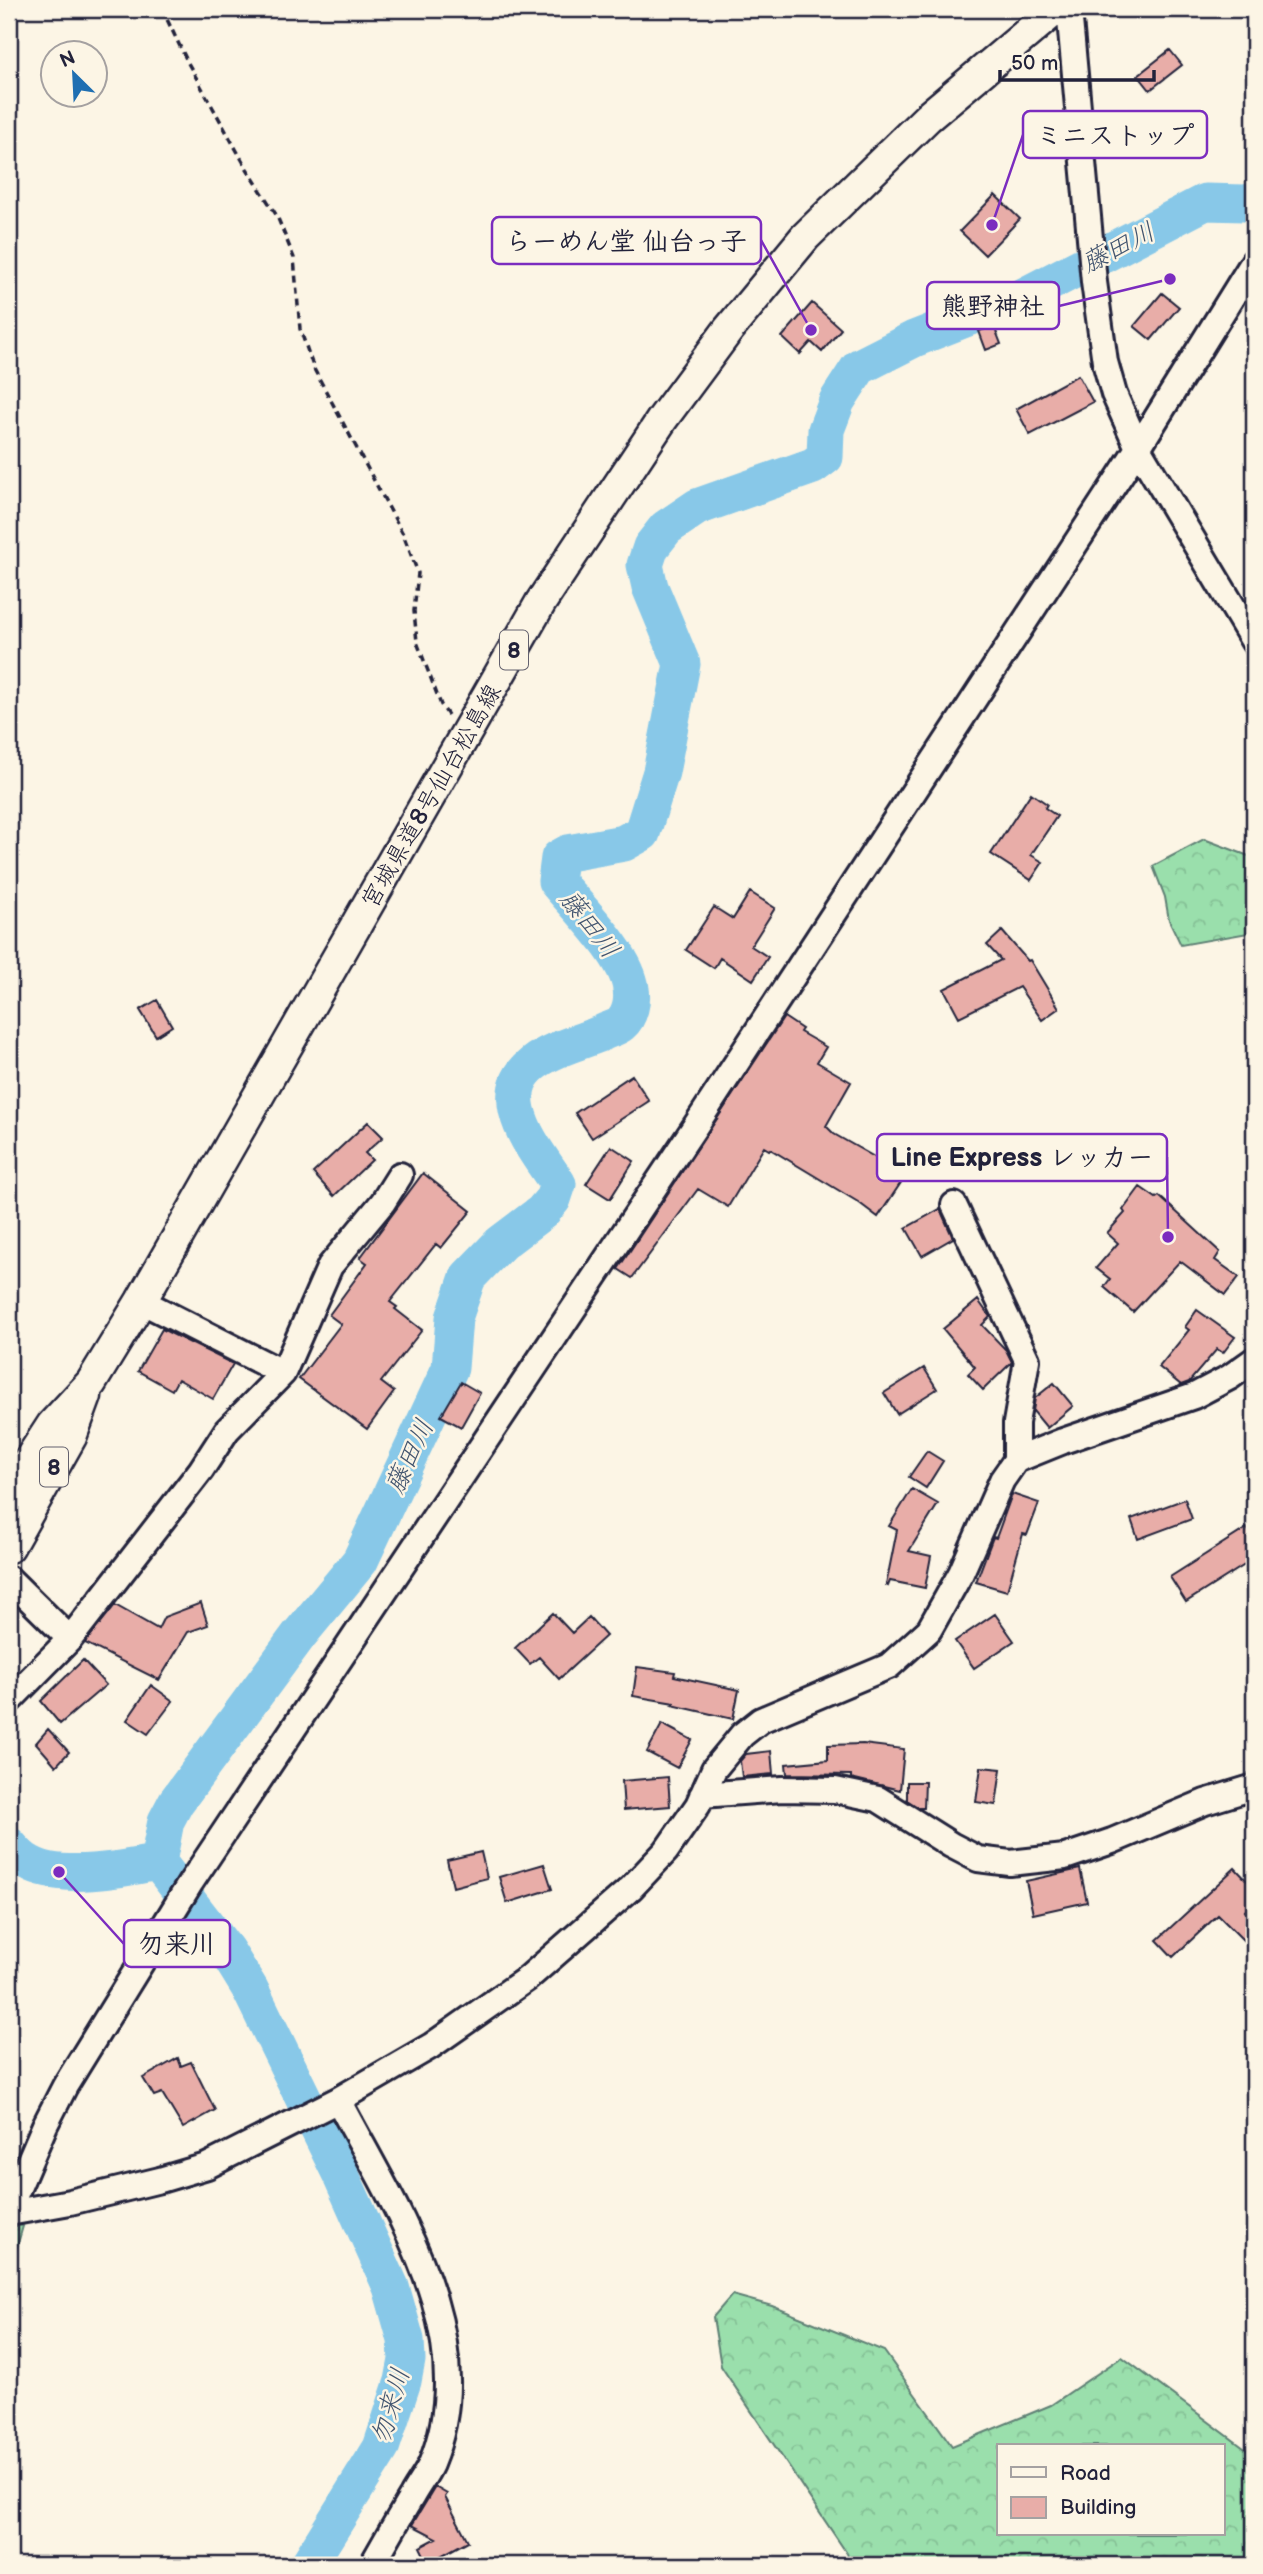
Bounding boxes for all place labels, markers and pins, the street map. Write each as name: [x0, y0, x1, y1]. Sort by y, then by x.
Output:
callout: ミニストップ: [1023, 111, 1207, 158]
callout: らーめん堂 仙台っ子: [492, 217, 761, 264]
callout: 熊野神社: [927, 282, 1059, 329]
callout: Line Express レッカー: [877, 1134, 1167, 1181]
callout: 勿来川: [124, 1920, 230, 1967]

